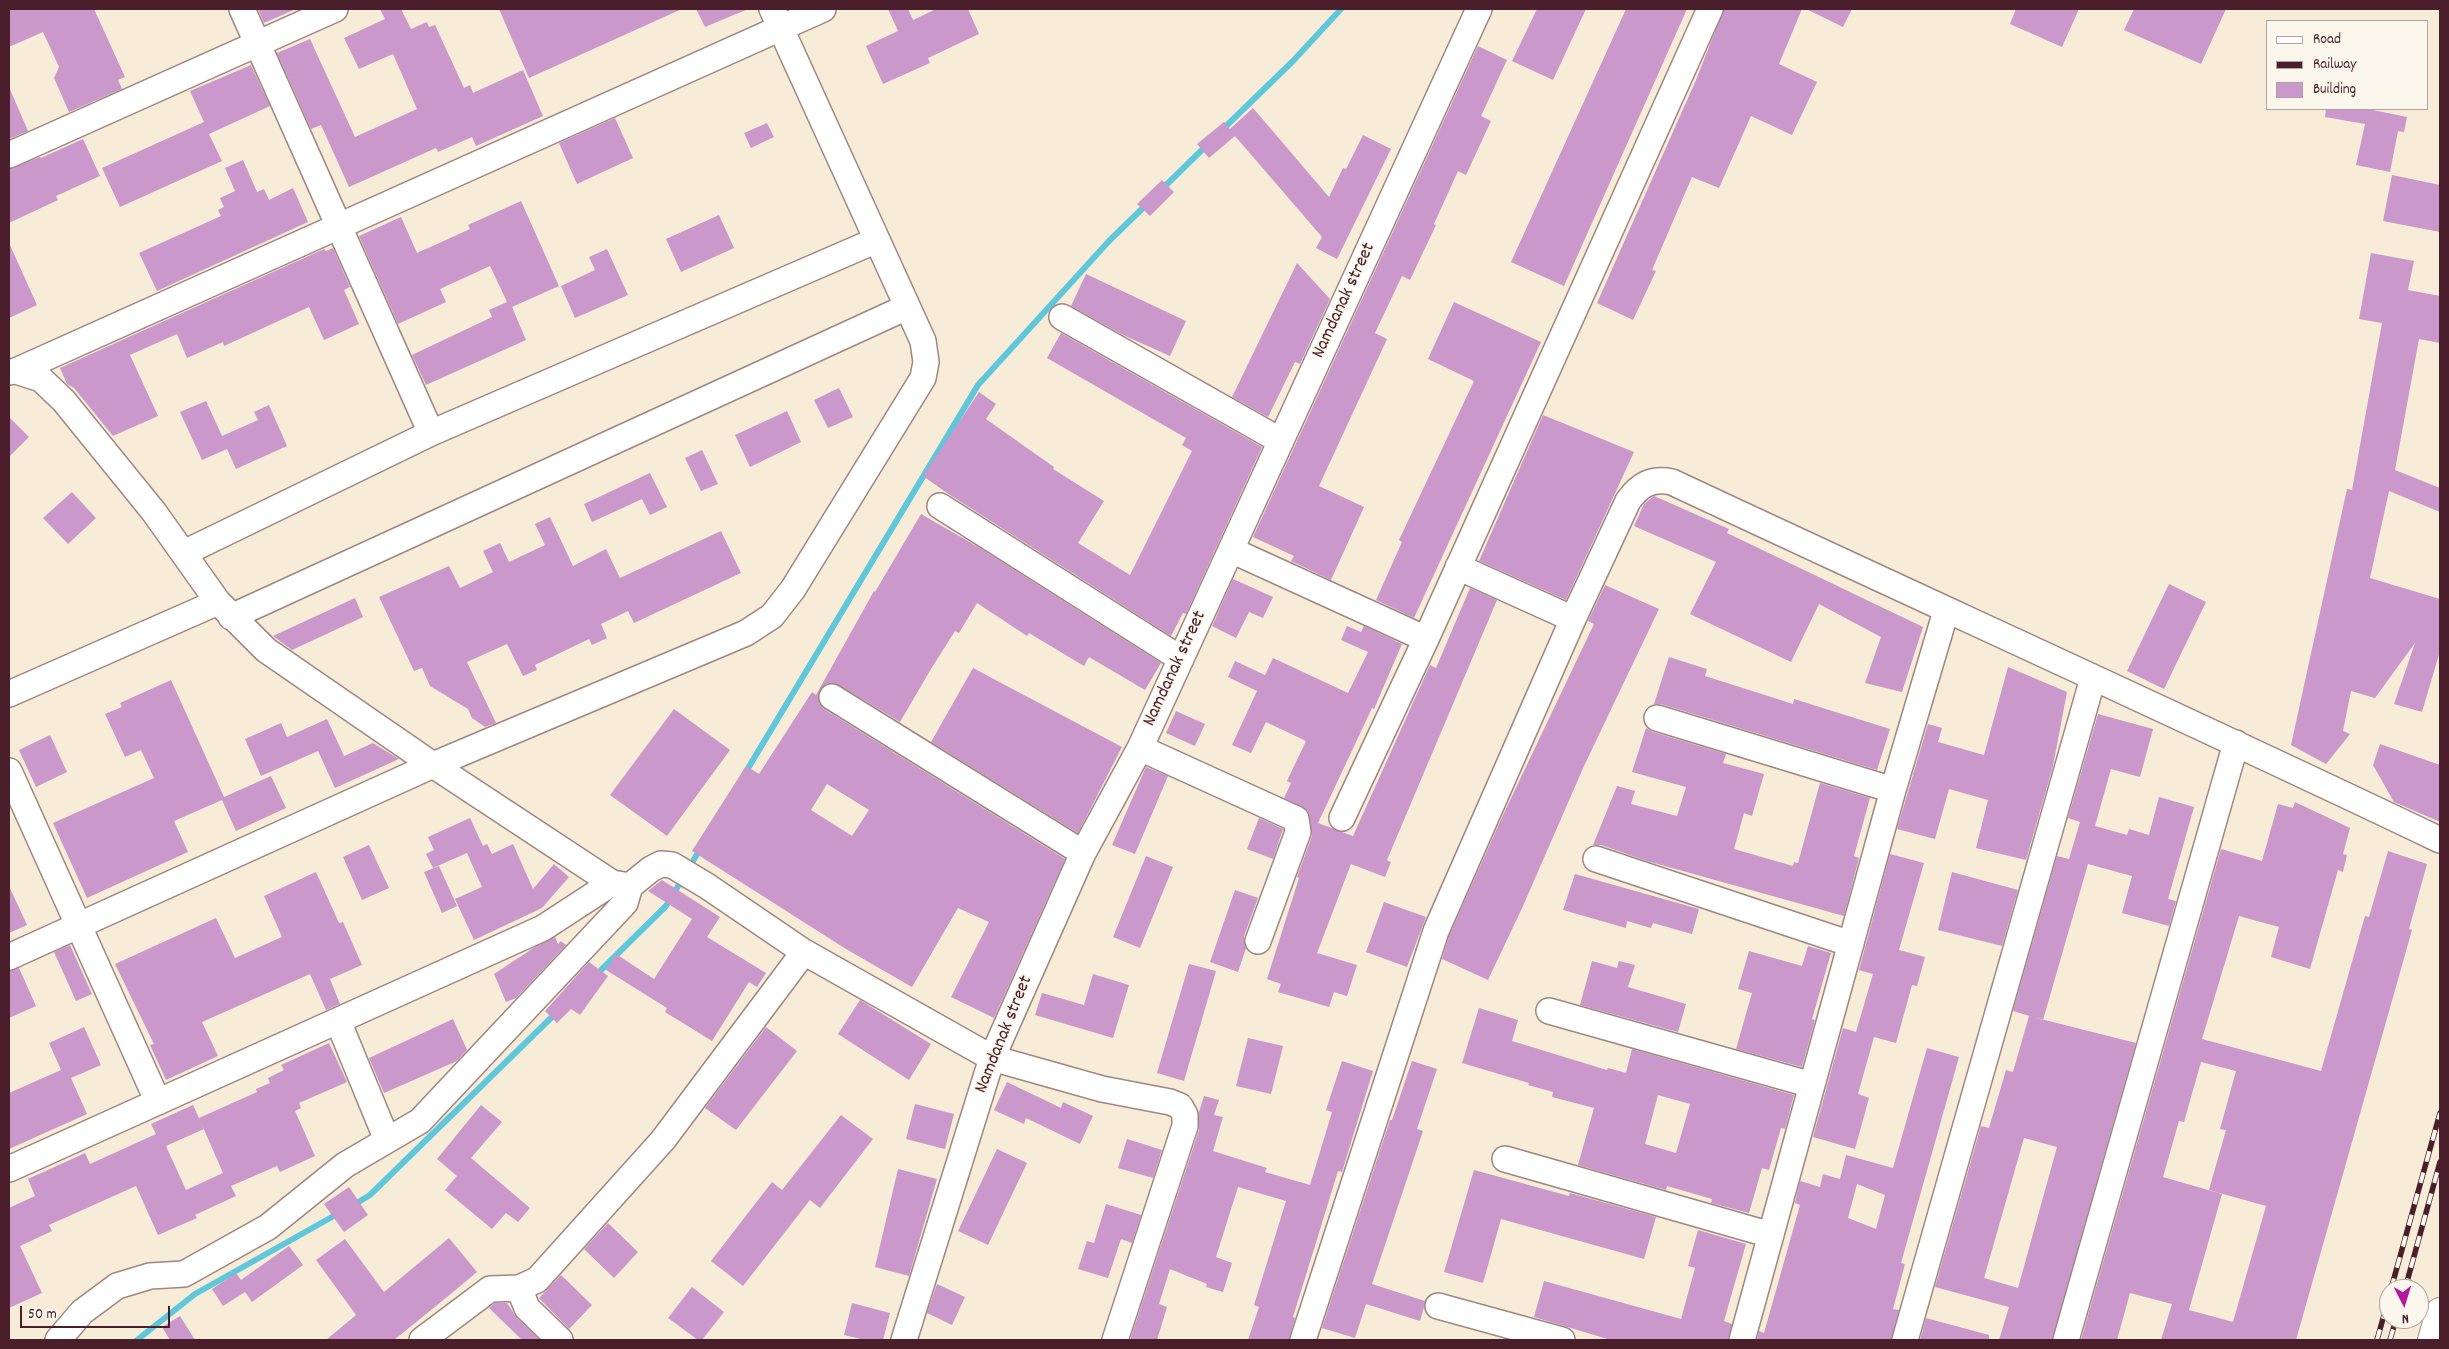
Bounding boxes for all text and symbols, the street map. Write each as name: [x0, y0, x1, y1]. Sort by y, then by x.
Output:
legend: [2266, 20, 2429, 110]
text: Road: [2313, 29, 2341, 51]
text: Railway: [2313, 54, 2356, 76]
text: Building: [2313, 79, 2356, 101]
street label: Namdanak street: [1308, 240, 1382, 362]
street label: Namdanak street: [1139, 608, 1213, 730]
street label: Namdanak street: [971, 973, 1039, 1097]
north arrow: [2379, 1279, 2429, 1329]
scale bar: [22, 1296, 172, 1328]
text: 50 m: [28, 1304, 57, 1326]
text: N: [2401, 1308, 2410, 1328]

